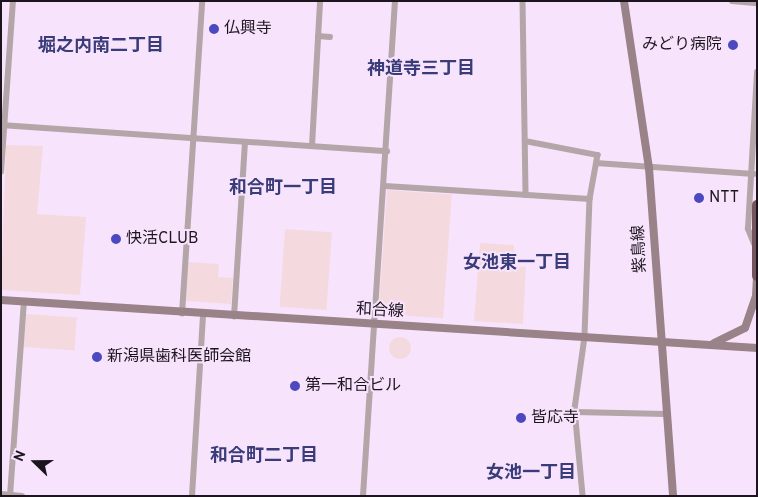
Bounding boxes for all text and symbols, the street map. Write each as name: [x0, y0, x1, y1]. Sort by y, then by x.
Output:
place label: 仏興寺: [224, 19, 272, 39]
marker: 仏興寺: [208, 23, 220, 35]
place label: みどり病院: [642, 35, 722, 55]
district label: 堀之内南二丁目: [38, 36, 164, 58]
marker: みどり病院: [726, 38, 740, 52]
district label: 神道寺三丁目: [367, 59, 475, 81]
district label: 和合町一丁目: [229, 178, 337, 200]
place label: NTT: [709, 188, 739, 208]
marker: NTT: [693, 192, 705, 204]
street label: 紫鳥線: [629, 225, 651, 273]
place label: 快活CLUB: [126, 229, 199, 249]
marker: 快活CLUB: [110, 233, 122, 245]
district label: 女池東一丁目: [463, 253, 571, 275]
street label: 和合線: [356, 300, 404, 322]
place label: 新潟県歯科医師会館: [107, 347, 251, 367]
marker: 新潟県歯科医師会館: [91, 351, 103, 363]
place label: 第一和合ビル: [305, 376, 401, 396]
marker: 第一和合ビル: [289, 380, 301, 392]
place label: 皆応寺: [531, 408, 579, 428]
marker: 皆応寺: [515, 412, 527, 424]
north arrow: [10, 437, 60, 487]
district label: 和合町二丁目: [210, 446, 318, 468]
text: N: [11, 448, 30, 464]
district label: 女池一丁目: [486, 463, 576, 485]

